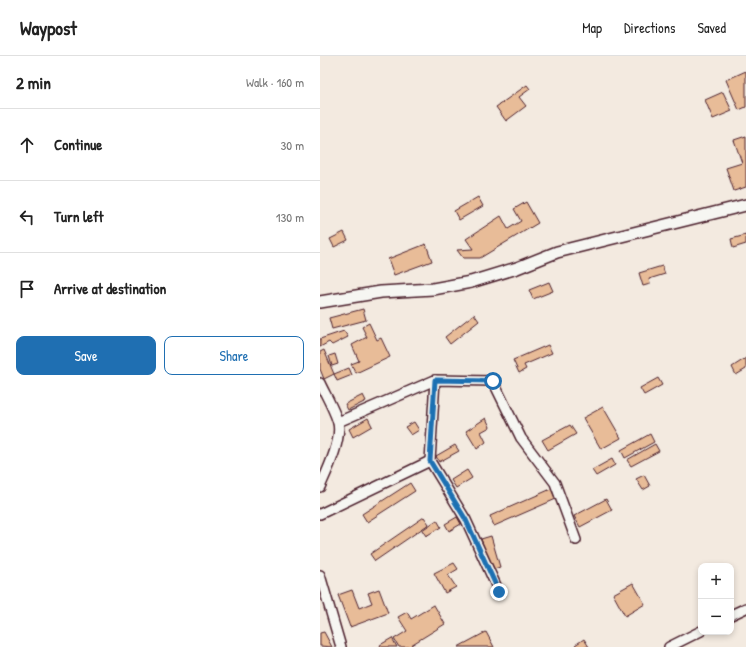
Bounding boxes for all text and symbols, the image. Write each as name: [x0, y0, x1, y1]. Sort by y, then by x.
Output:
text: Waypost: [20, 15, 77, 41]
text: Map: [582, 18, 602, 37]
text: Directions: [624, 18, 675, 37]
text: Saved: [697, 18, 726, 37]
text: 2 min: [16, 71, 51, 94]
text: Walk · 160 m: [246, 73, 304, 91]
icon: ahead: [16, 134, 38, 156]
text: Continue: [54, 134, 102, 155]
text: 30 m: [281, 136, 304, 154]
icon: left: [16, 206, 38, 228]
text: Turn left: [54, 206, 104, 227]
text: 130 m: [276, 208, 304, 226]
icon: arrive: [16, 278, 38, 300]
text: Arrive at destination: [54, 278, 166, 299]
button: Save: [16, 336, 156, 375]
button: Share: [164, 336, 304, 375]
route start: [484, 372, 502, 390]
map controls: [698, 563, 734, 635]
button: +: [698, 563, 734, 599]
route end: [490, 583, 508, 601]
button: −: [698, 599, 734, 635]

